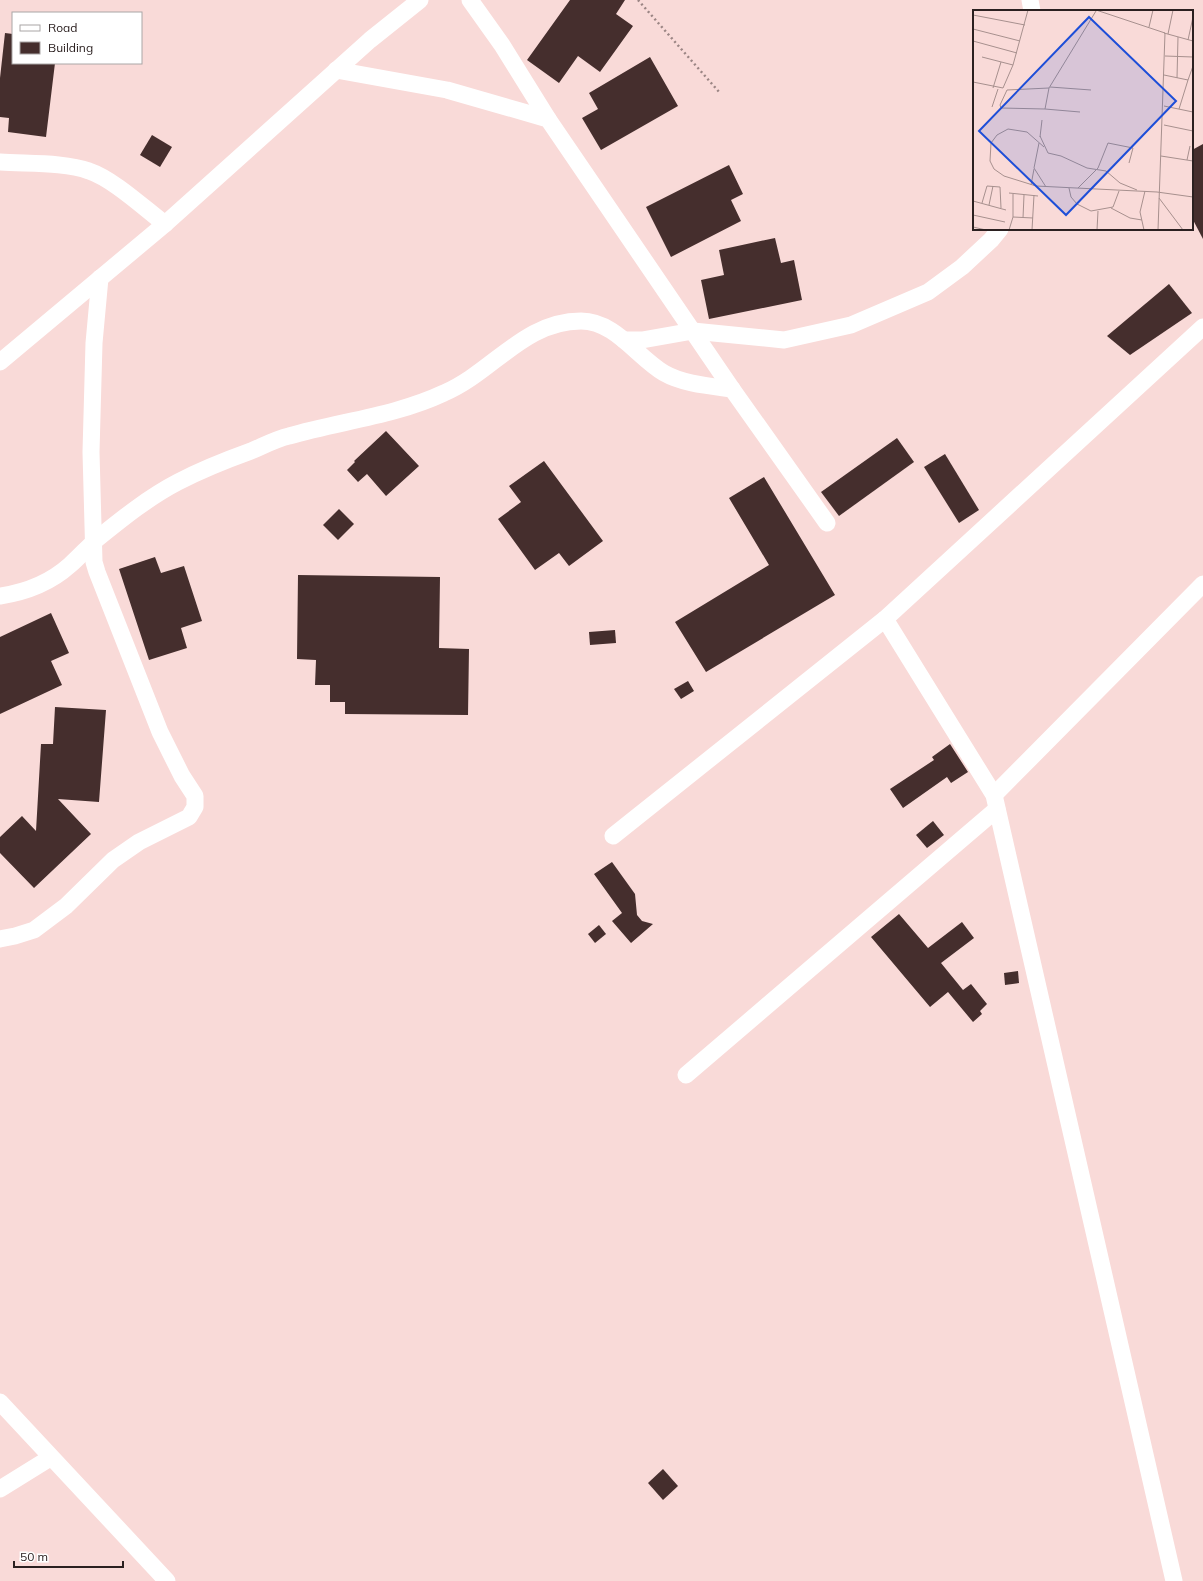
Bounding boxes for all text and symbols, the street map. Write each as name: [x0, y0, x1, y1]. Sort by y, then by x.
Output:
inset map: [973, 10, 1193, 230]
legend: [12, 12, 142, 64]
text: Road: [48, 20, 77, 35]
text: Building: [48, 40, 93, 55]
scale bar: [14, 1543, 123, 1569]
text: 50 m: [20, 1549, 48, 1564]

